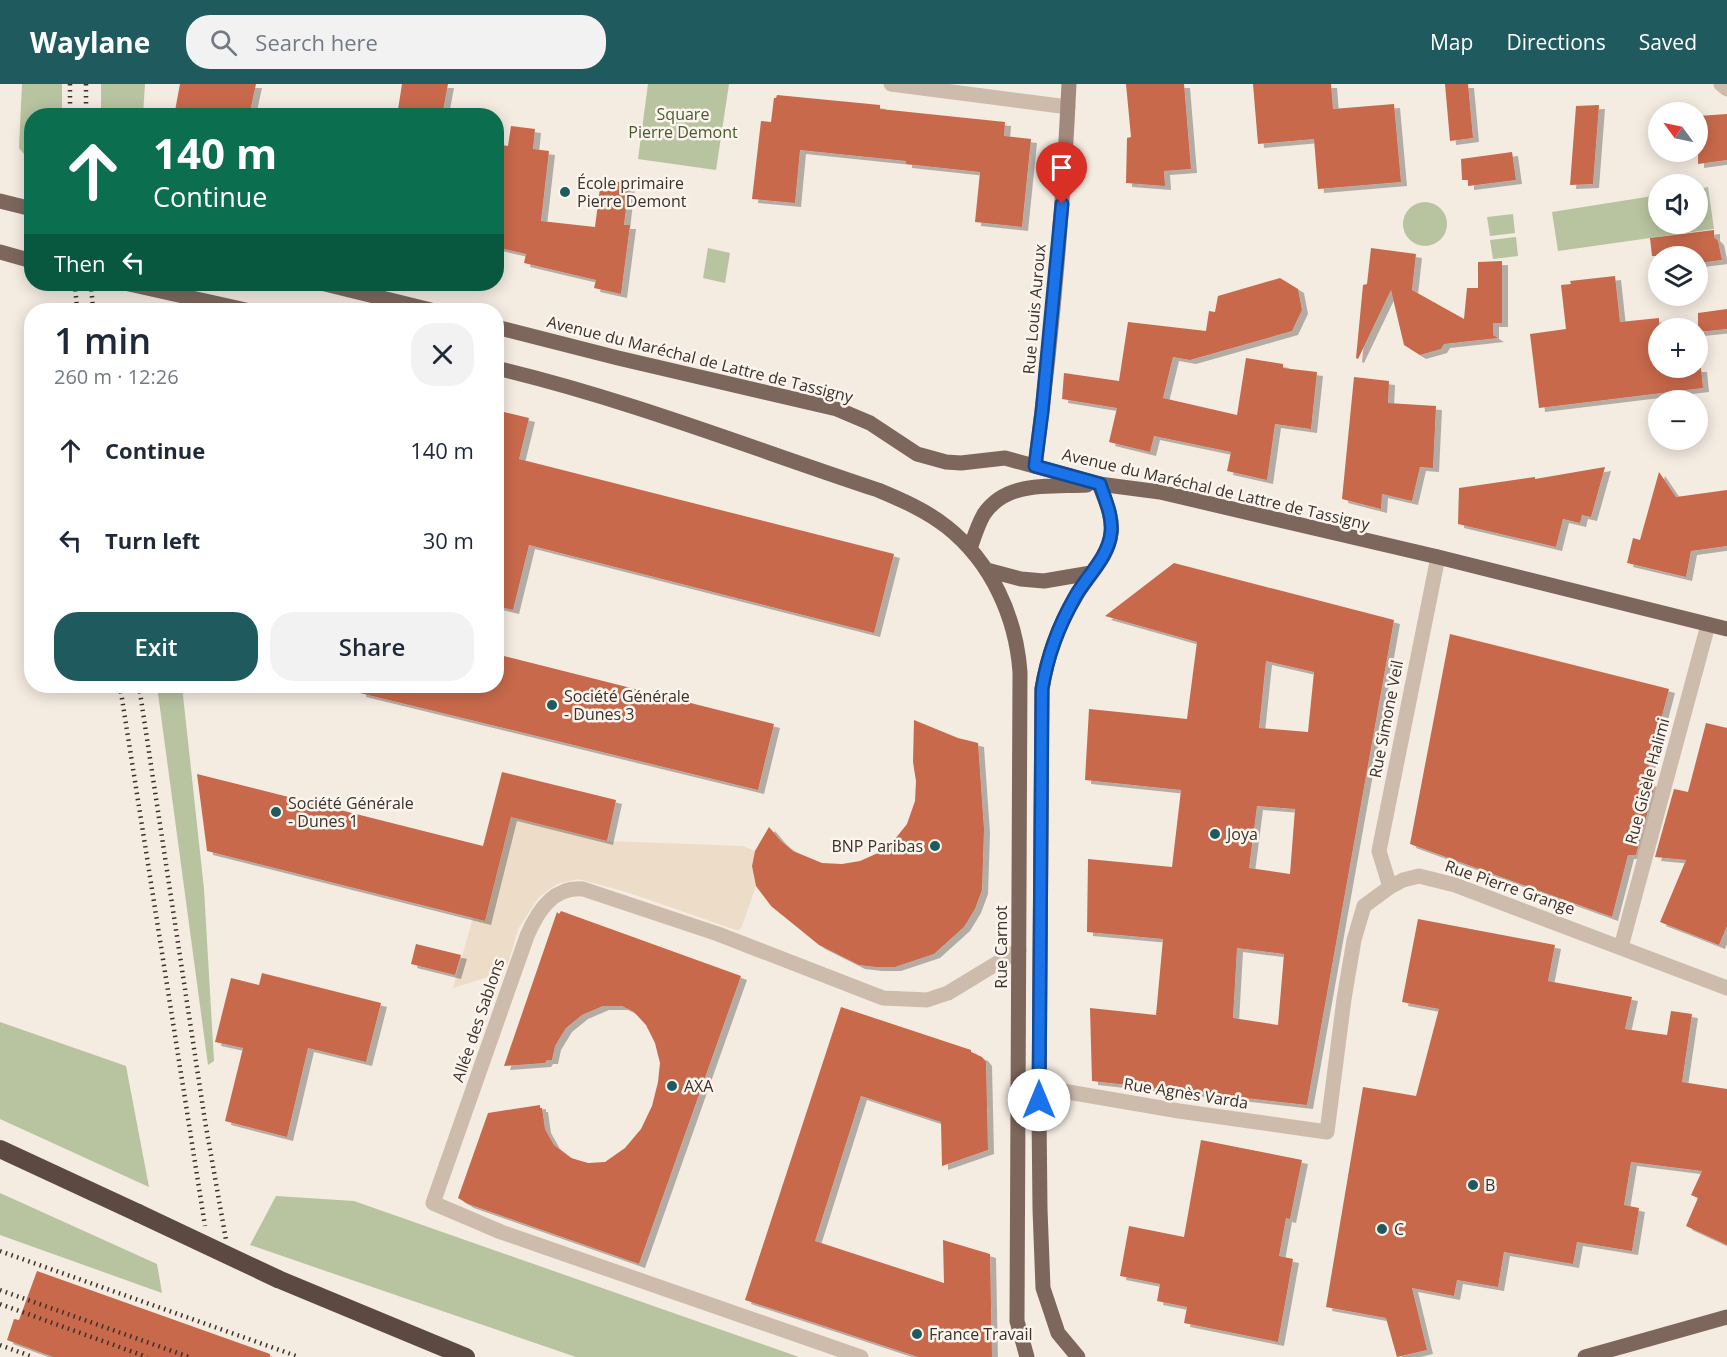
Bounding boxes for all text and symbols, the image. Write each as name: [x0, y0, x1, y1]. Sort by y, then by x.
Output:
search box: [186, 15, 606, 69]
text: Waylane: [30, 23, 150, 61]
icon: search: [207, 26, 240, 59]
text: Search here: [255, 27, 378, 57]
text: Map: [1430, 28, 1473, 56]
text: Directions: [1506, 28, 1606, 56]
text: Saved: [1639, 28, 1697, 56]
north arrow: [1648, 102, 1708, 162]
map controls: [1648, 102, 1708, 450]
park label: Square Pierre Demont: [628, 103, 738, 143]
text: 140 m: [153, 124, 277, 181]
icon: ahead: [54, 132, 132, 210]
pin: [1036, 142, 1087, 204]
icon: arrive: [1045, 151, 1078, 184]
place label: École primaire Pierre Demont: [577, 172, 687, 212]
button: sound: [1648, 174, 1708, 234]
text: Continue: [153, 178, 268, 215]
marker: École primaire Pierre Demont: [558, 185, 572, 199]
street label: Rue Louis Auroux: [1017, 242, 1051, 375]
icon: left: [117, 246, 150, 279]
button: layers: [1648, 246, 1708, 306]
text: Then: [54, 248, 105, 278]
street label: Avenue du Maréchal de Lattre de Tassigny: [545, 310, 856, 408]
text: 1 min: [54, 316, 151, 365]
button: +: [1648, 318, 1708, 378]
button: close: [411, 323, 474, 386]
text: 260 m · 12:26: [54, 363, 179, 390]
button: −: [1648, 390, 1708, 450]
icon: ahead: [54, 434, 87, 467]
text: Continue: [105, 435, 205, 465]
text: 140 m: [410, 435, 474, 465]
street label: Avenue du Maréchal de Lattre de Tassigny: [1060, 443, 1373, 535]
icon: left: [54, 524, 87, 557]
text: Turn left: [105, 525, 200, 555]
text: 30 m: [423, 525, 474, 555]
button: Exit: [54, 612, 258, 681]
button: Share: [270, 612, 474, 681]
street label: Rue Simone Veil: [1364, 658, 1408, 780]
place label: Société Générale - Dunes 3: [564, 685, 690, 725]
marker: Société Générale - Dunes 3: [545, 698, 559, 712]
street label: Rue Gisèle Halimi: [1620, 715, 1674, 847]
place label: Société Générale - Dunes 1: [288, 792, 414, 832]
marker: Société Générale - Dunes 1: [269, 805, 283, 819]
place label: Joya: [1225, 823, 1258, 845]
marker: Joya: [1208, 827, 1222, 841]
place label: BNP Paribas: [831, 835, 923, 857]
marker: BNP Paribas: [928, 839, 942, 853]
street label: Rue Pierre Grange: [1442, 854, 1578, 920]
street label: Rue Carnot: [990, 905, 1012, 989]
street label: Allée des Sablons: [447, 955, 509, 1085]
position arrow: [1007, 1068, 1071, 1132]
street label: Rue Agnès Varda: [1122, 1072, 1250, 1114]
place label: AXA: [684, 1075, 714, 1097]
marker: AXA: [665, 1079, 679, 1093]
place label: B: [1485, 1174, 1495, 1196]
marker: B: [1466, 1178, 1480, 1192]
place label: C: [1394, 1218, 1404, 1240]
marker: C: [1375, 1222, 1389, 1236]
place label: France Travail: [929, 1323, 1033, 1345]
marker: France Travail: [910, 1327, 924, 1341]

